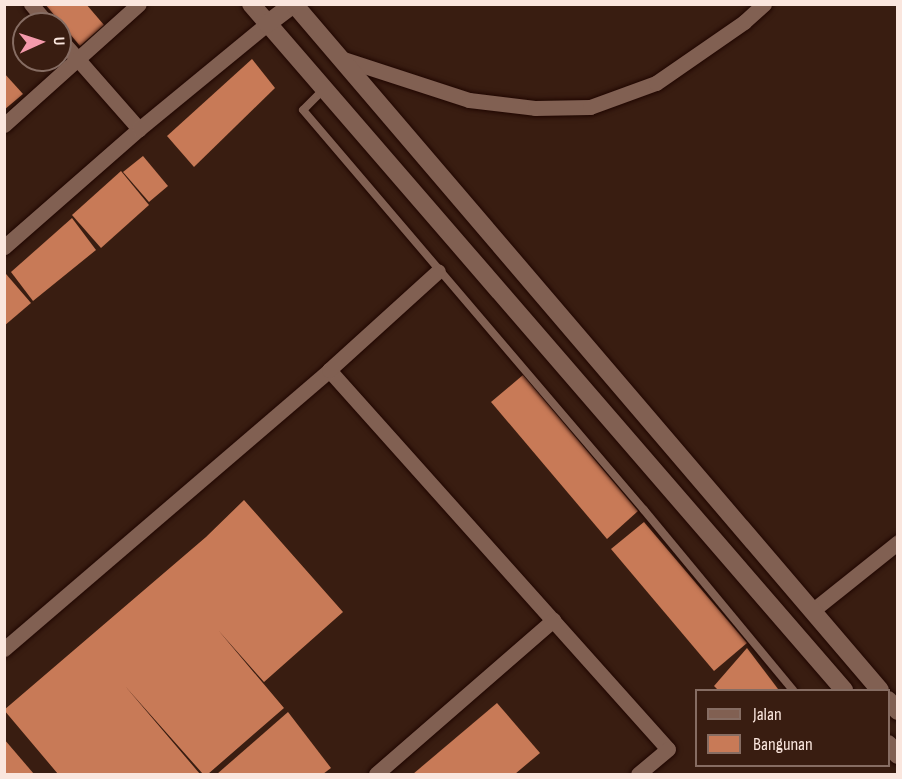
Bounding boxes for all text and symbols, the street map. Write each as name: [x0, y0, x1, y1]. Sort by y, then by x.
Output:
north arrow: [12, 12, 72, 72]
text: U: [49, 36, 68, 46]
legend: [695, 689, 890, 767]
text: Jalan: [753, 704, 782, 725]
text: Bangunan: [753, 734, 813, 755]

